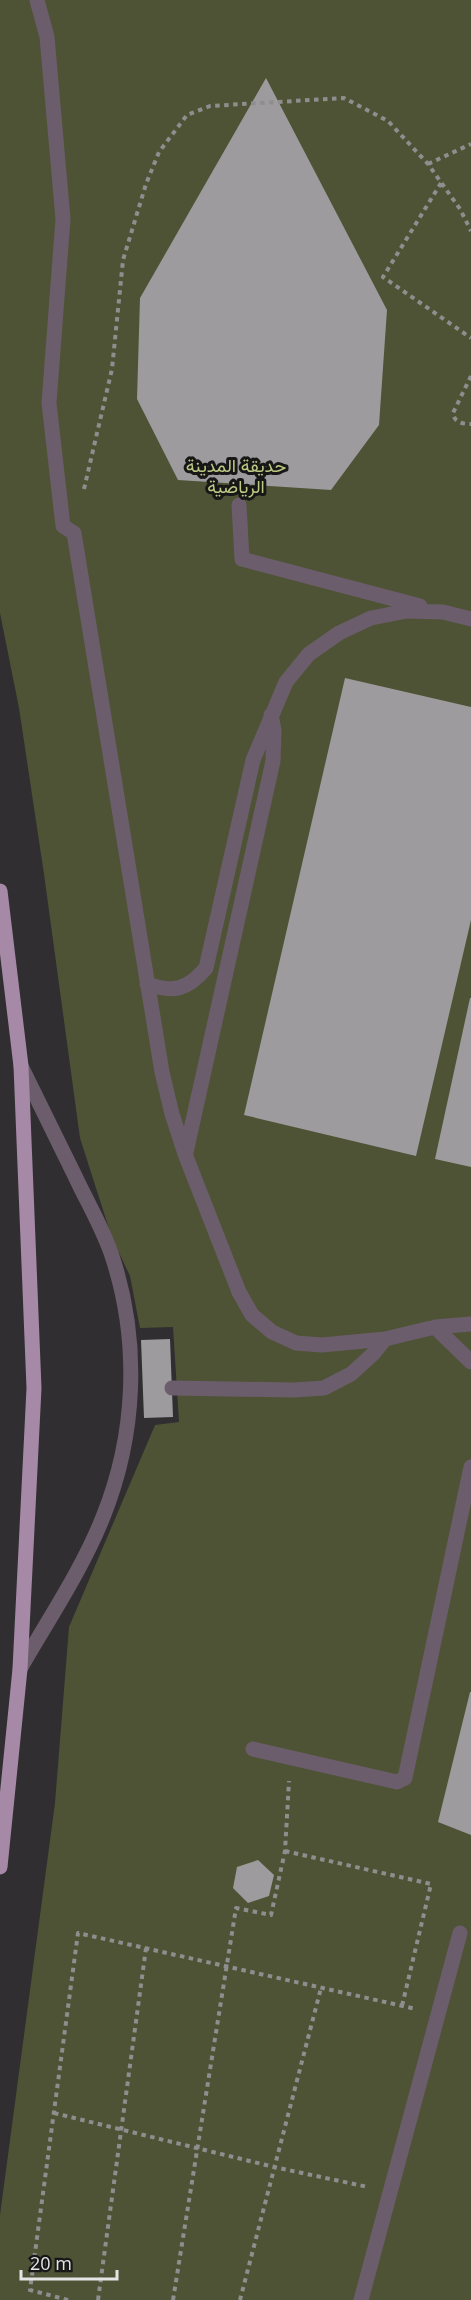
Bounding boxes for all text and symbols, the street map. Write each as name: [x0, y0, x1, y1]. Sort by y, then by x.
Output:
park label: حديقة المدينة الرياضية: [186, 453, 286, 498]
scale bar: [21, 2243, 117, 2281]
text: 20 m: [30, 2251, 72, 2275]

